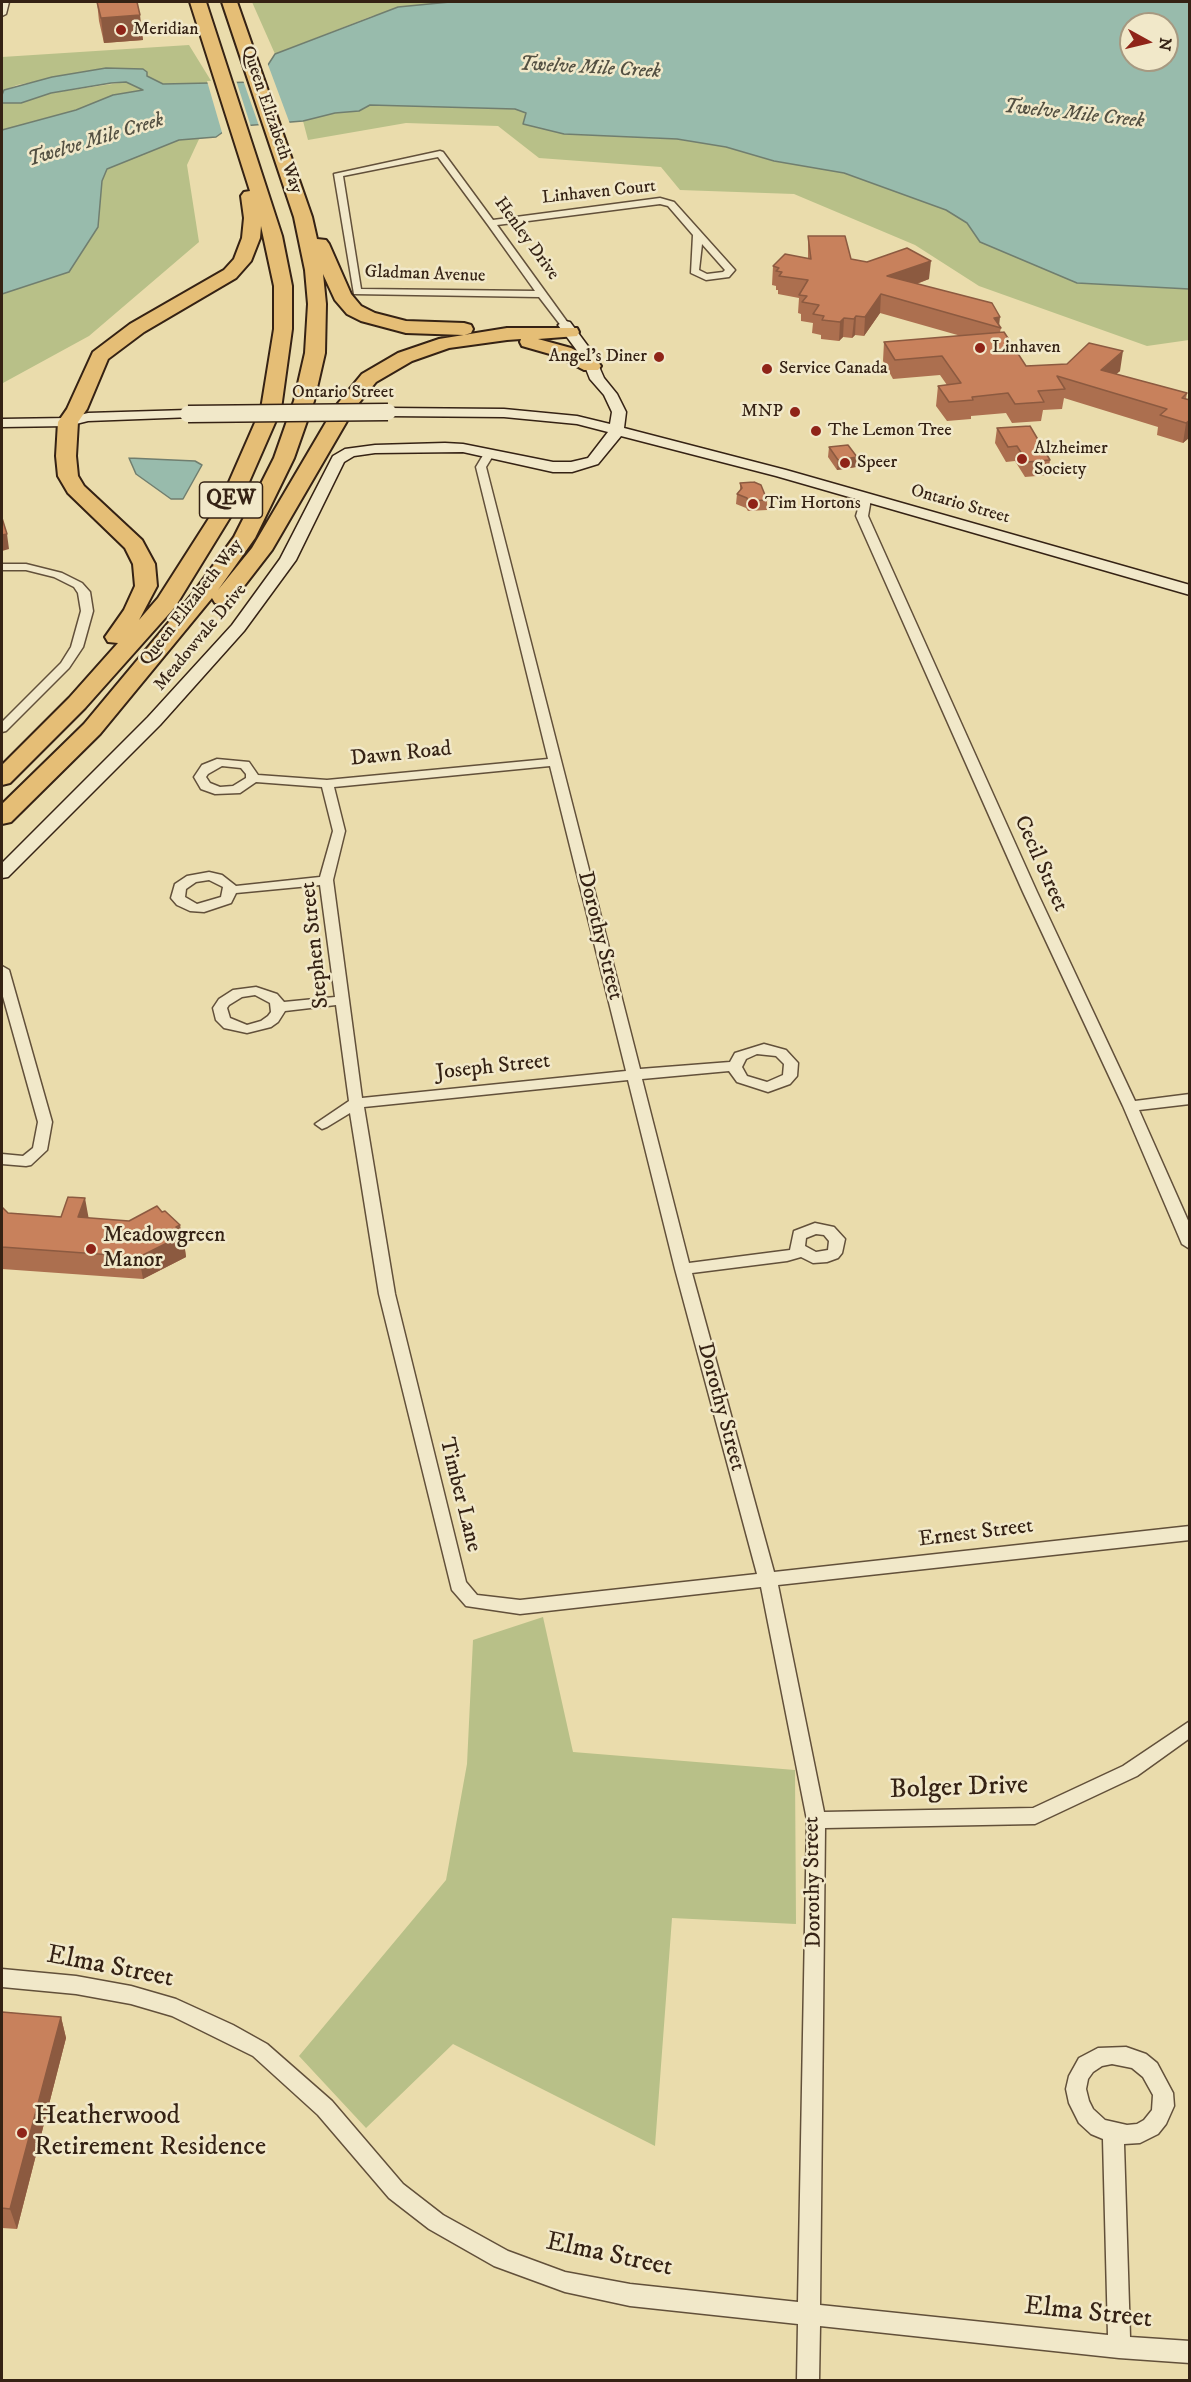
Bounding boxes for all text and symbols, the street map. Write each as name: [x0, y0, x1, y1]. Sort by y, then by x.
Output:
north arrow: [1119, 12, 1179, 72]
place label: Meridian: [133, 19, 199, 41]
marker: Meridian: [114, 23, 128, 37]
text: N: [1154, 36, 1176, 52]
street label: Queen Elizabeth Way: [236, 43, 306, 197]
water label: Twelve Mile Creek: [519, 53, 661, 85]
water label: Twelve Mile Creek: [1002, 96, 1146, 134]
water label: Twelve Mile Creek: [25, 109, 167, 173]
street label: Linhaven Court: [541, 176, 657, 210]
street label: Henley Drive: [489, 193, 563, 285]
street label: Gladman Avenue: [364, 262, 486, 288]
place label: Linhaven: [992, 337, 1061, 359]
marker: Linhaven: [973, 341, 987, 355]
place label: Angel's Diner: [549, 346, 647, 368]
marker: Angel's Diner: [652, 350, 666, 364]
place label: Service Canada: [779, 358, 888, 380]
marker: Service Canada: [760, 362, 774, 376]
street label: Ontario Street: [292, 382, 394, 404]
place label: MNP: [741, 401, 783, 423]
marker: MNP: [788, 405, 802, 419]
place label: The Lemon Tree: [828, 420, 952, 442]
marker: The Lemon Tree: [809, 424, 823, 438]
place label: Alzheimer Society: [1034, 438, 1108, 480]
place label: Speer: [857, 452, 897, 474]
marker: Alzheimer Society: [1015, 452, 1029, 466]
marker: Speer: [838, 456, 852, 470]
street label: Ontario Street: [908, 481, 1012, 529]
road number: QEW: [200, 482, 262, 518]
place label: Tim Hortons: [765, 493, 861, 515]
marker: Tim Hortons: [746, 497, 760, 511]
street label: Queen Elizabeth Way: [136, 535, 248, 671]
street label: Meadowvale Drive: [150, 580, 252, 696]
street label: Dawn Road: [349, 737, 453, 773]
street label: Cecil Street: [1007, 812, 1073, 916]
street label: Dorothy Street: [570, 869, 628, 1003]
street label: Stephen Street: [296, 880, 336, 1010]
street label: Joseph Street: [435, 1049, 551, 1087]
place label: Meadowgreen Manor: [103, 1223, 226, 1274]
marker: Meadowgreen Manor: [84, 1242, 98, 1256]
street label: Dorothy Street: [690, 1340, 750, 1474]
street label: Timber Lane: [432, 1435, 486, 1555]
street label: Ernest Street: [917, 1514, 1035, 1554]
street label: Bolger Drive: [889, 1770, 1029, 1808]
street label: Dorothy Street: [800, 1816, 828, 1948]
street label: Elma Street: [44, 1940, 176, 1996]
place label: Heatherwood Retirement Residence: [34, 2101, 266, 2164]
marker: Heatherwood Retirement Residence: [15, 2126, 29, 2140]
street label: Elma Street: [543, 2227, 675, 2285]
street label: Elma Street: [1022, 2291, 1154, 2337]

